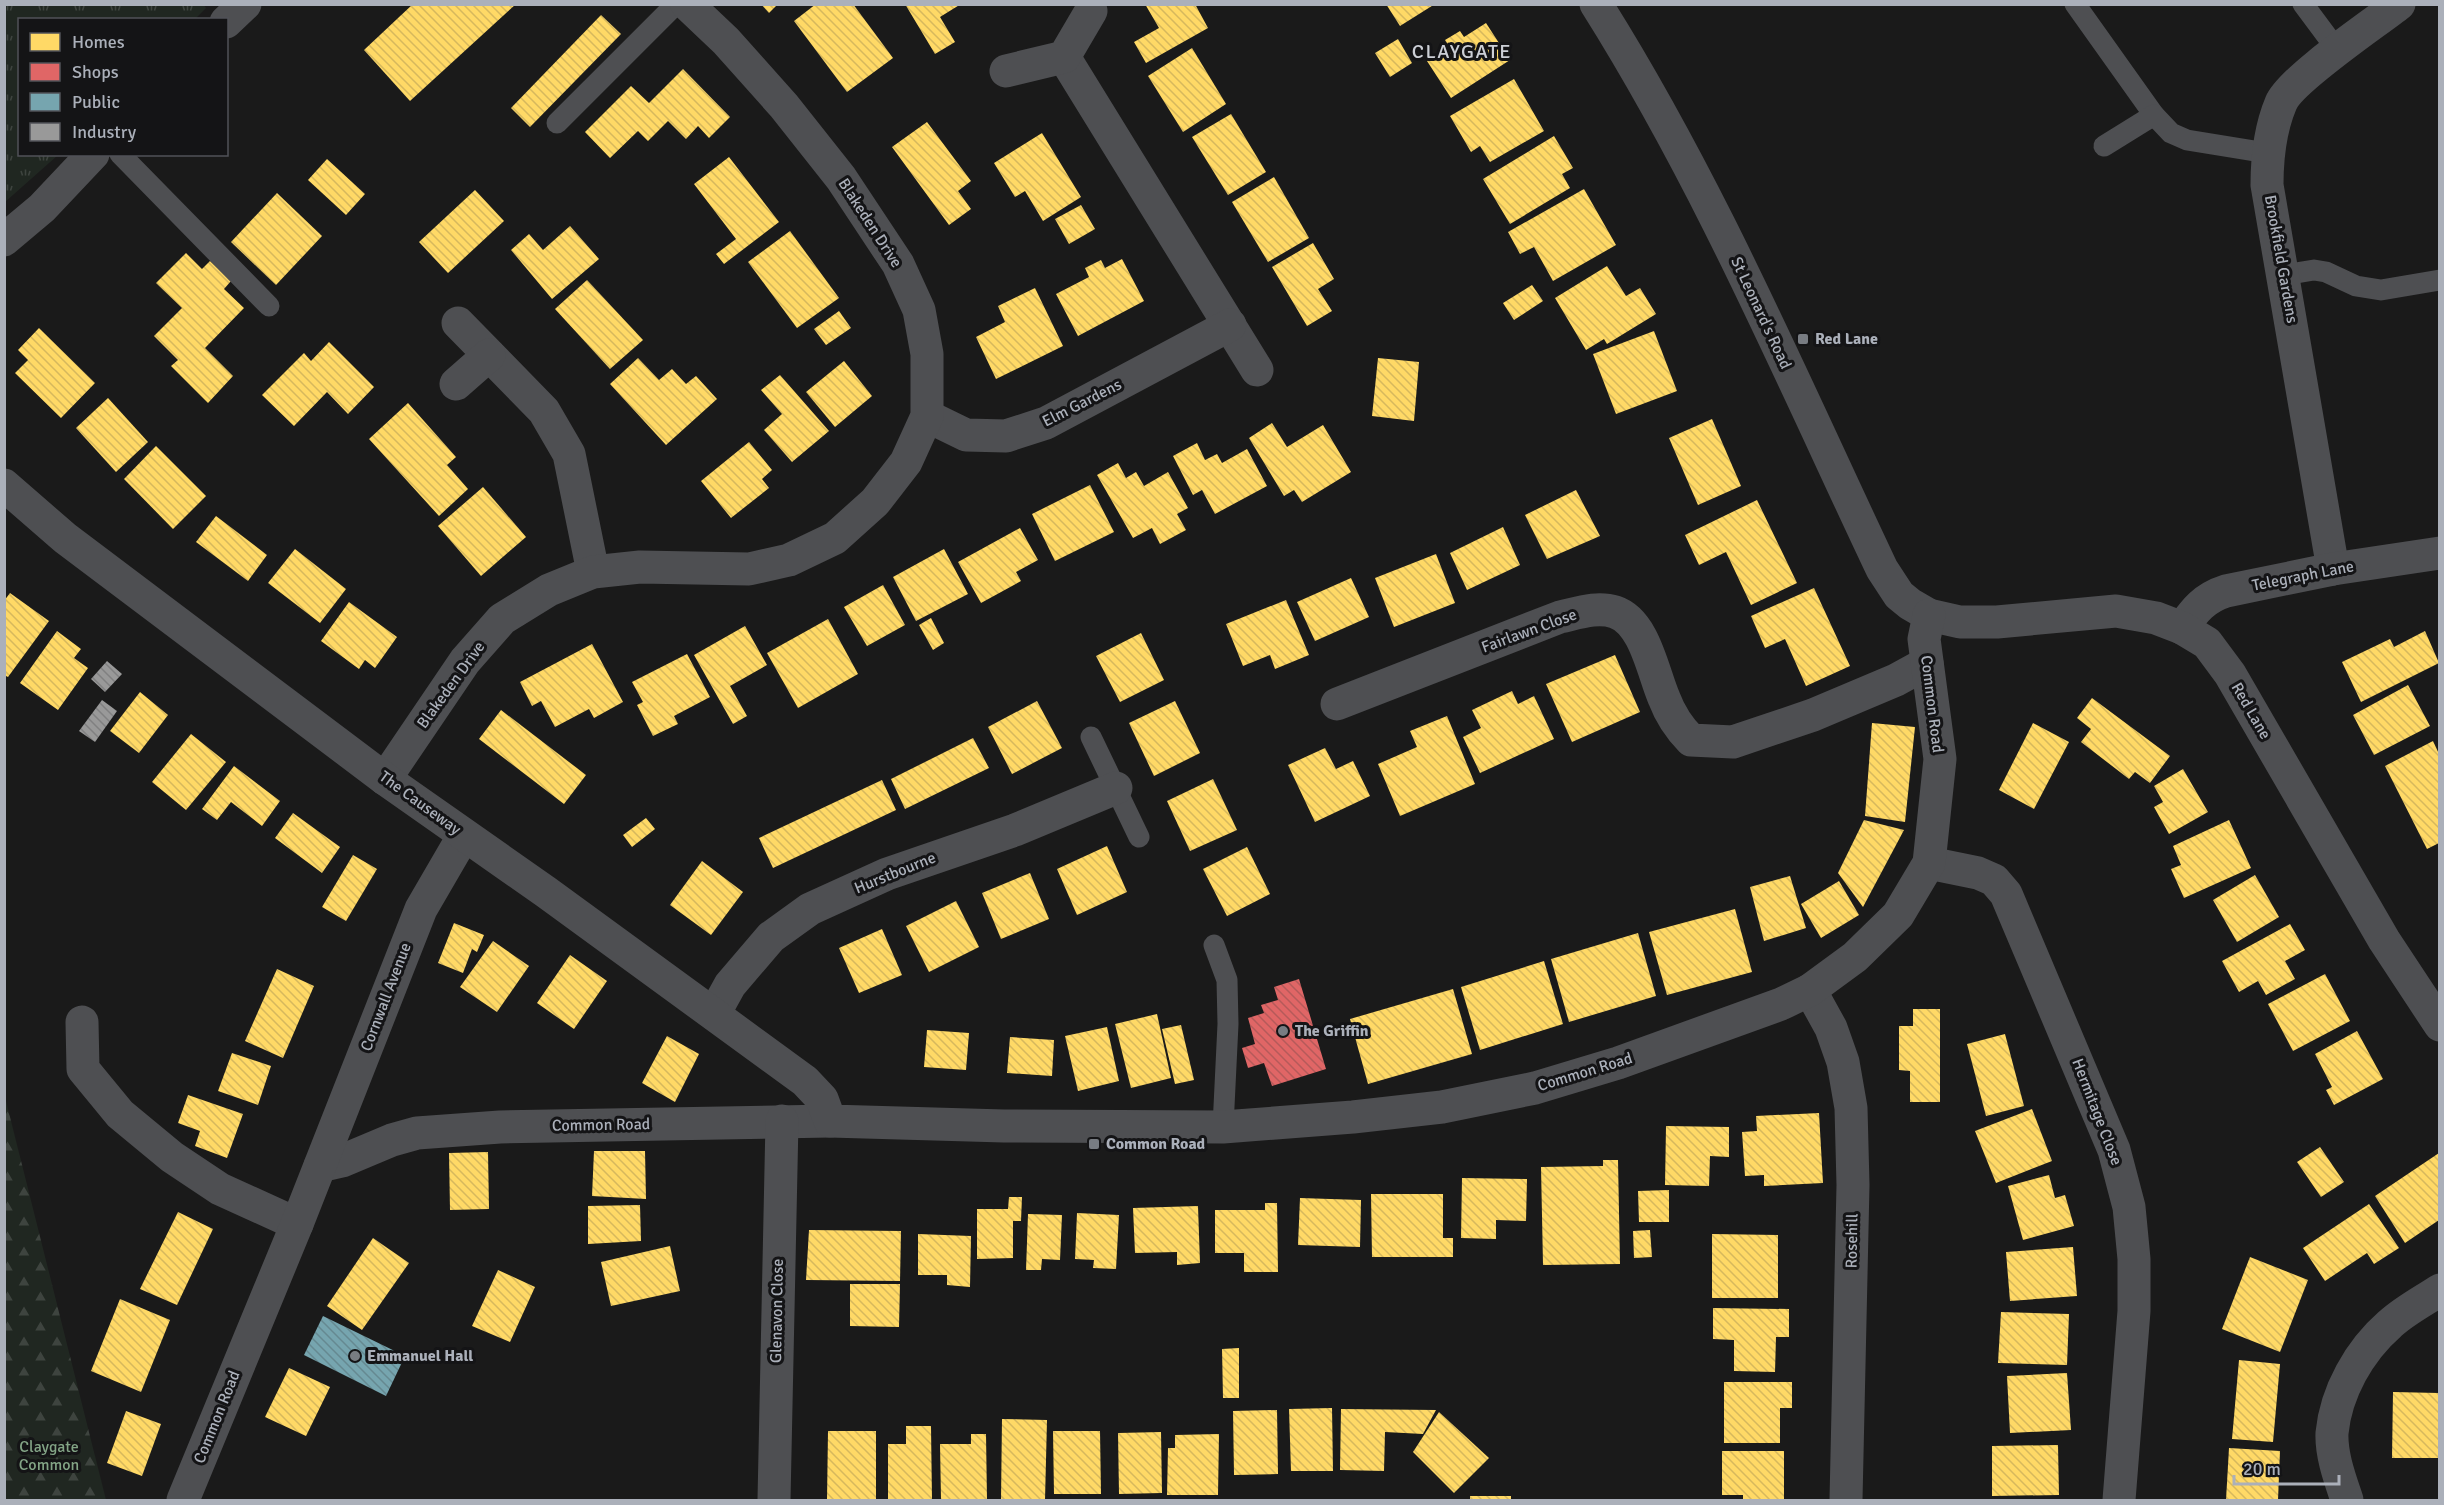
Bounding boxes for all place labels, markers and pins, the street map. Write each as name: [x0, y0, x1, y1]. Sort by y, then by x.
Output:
place label: Red Lane: [1815, 329, 1878, 349]
marker: Red Lane: [1796, 332, 1810, 346]
place label: The Griffin: [1295, 1021, 1369, 1041]
marker: The Griffin: [1276, 1024, 1290, 1038]
place label: Common Road: [1106, 1134, 1206, 1154]
marker: Common Road: [1087, 1137, 1101, 1151]
place label: Emmanuel Hall: [367, 1346, 473, 1366]
marker: Emmanuel Hall: [348, 1349, 362, 1363]

